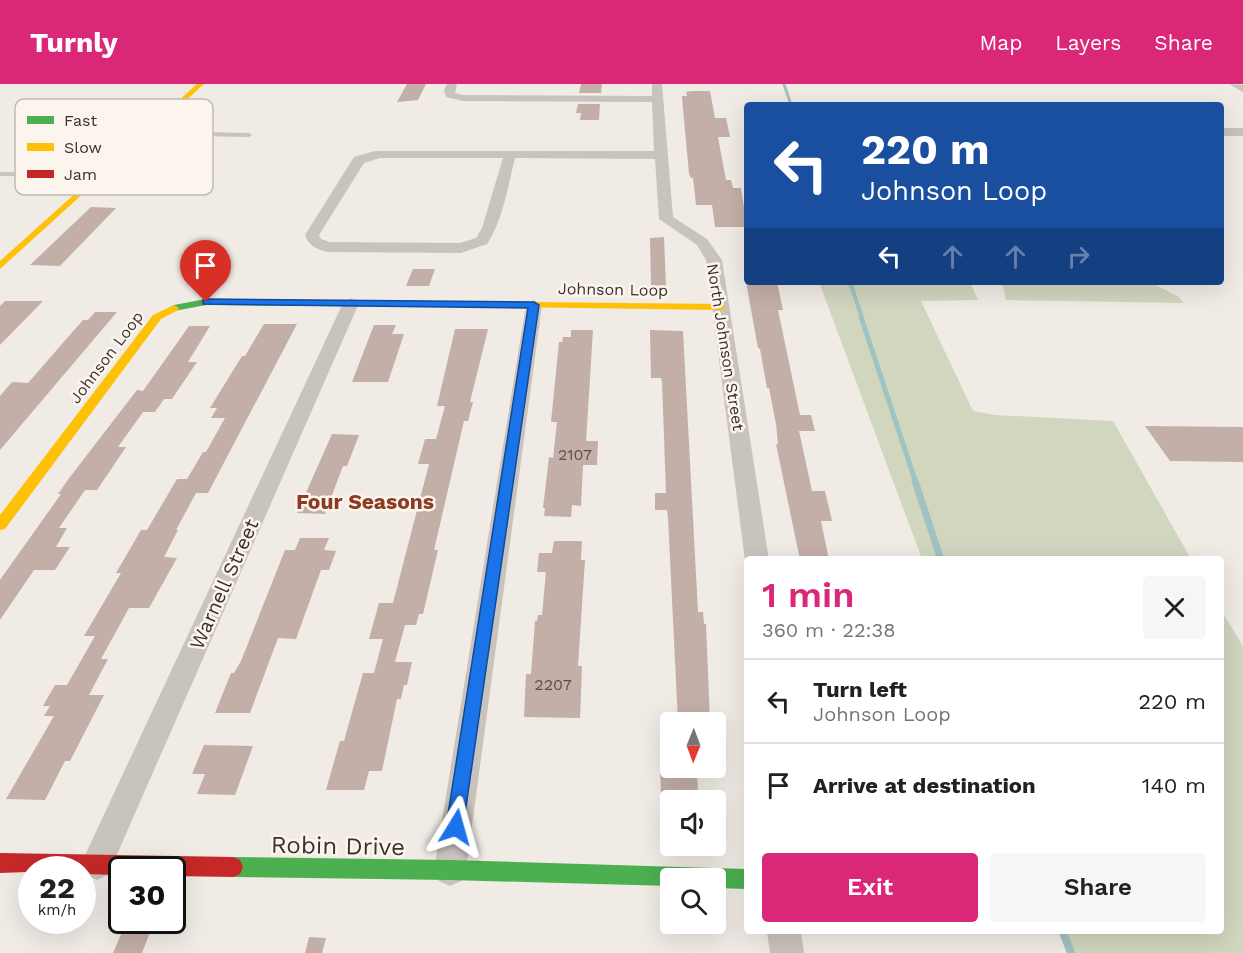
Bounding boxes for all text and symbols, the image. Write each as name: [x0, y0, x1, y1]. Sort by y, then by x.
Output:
text: Turnly: [30, 26, 118, 59]
text: Map: [979, 30, 1022, 55]
text: Layers: [1055, 30, 1121, 55]
text: Share: [1154, 30, 1213, 55]
legend: [15, 99, 213, 195]
text: Fast: [64, 111, 97, 130]
text: 220 m: [861, 125, 990, 174]
icon: left: [762, 126, 840, 204]
text: Slow: [64, 138, 102, 157]
text: Jam: [64, 165, 97, 184]
text: Johnson Loop: [861, 175, 1047, 207]
pin: [180, 240, 231, 302]
icon: left: [873, 240, 906, 273]
icon: ahead: [936, 240, 969, 273]
icon: ahead: [999, 240, 1032, 273]
icon: right: [1062, 240, 1095, 273]
icon: arrive: [189, 249, 222, 282]
street label: North Johnson Street: [703, 262, 748, 432]
street label: Johnson Loop: [558, 279, 668, 300]
street label: Johnson Loop: [66, 308, 147, 407]
house number: 2107: [558, 445, 592, 464]
district label: Four Seasons: [296, 489, 434, 514]
street label: Warnell Street: [184, 514, 264, 653]
text: 1 min: [762, 574, 854, 616]
button: close: [1143, 576, 1206, 639]
text: 360 m · 22:38: [762, 618, 896, 642]
house number: 2207: [534, 675, 572, 694]
text: Turn left: [813, 677, 907, 702]
icon: left: [762, 685, 795, 718]
text: 220 m: [1138, 689, 1206, 714]
text: Johnson Loop: [813, 702, 951, 726]
north arrow: [660, 712, 726, 778]
map controls: [660, 712, 726, 934]
icon: arrive: [762, 769, 795, 802]
text: Arrive at destination: [813, 773, 1036, 798]
text: 140 m: [1142, 773, 1206, 798]
button: sound: [660, 790, 726, 856]
position arrow: [424, 795, 488, 859]
street label: Robin Drive: [271, 831, 405, 861]
button: Exit: [762, 853, 978, 922]
button: Share: [990, 853, 1206, 922]
speed limit sign: 30: [108, 856, 186, 934]
button: search: [660, 868, 726, 934]
text: 22: [39, 870, 75, 905]
text: km/h: [38, 901, 76, 919]

